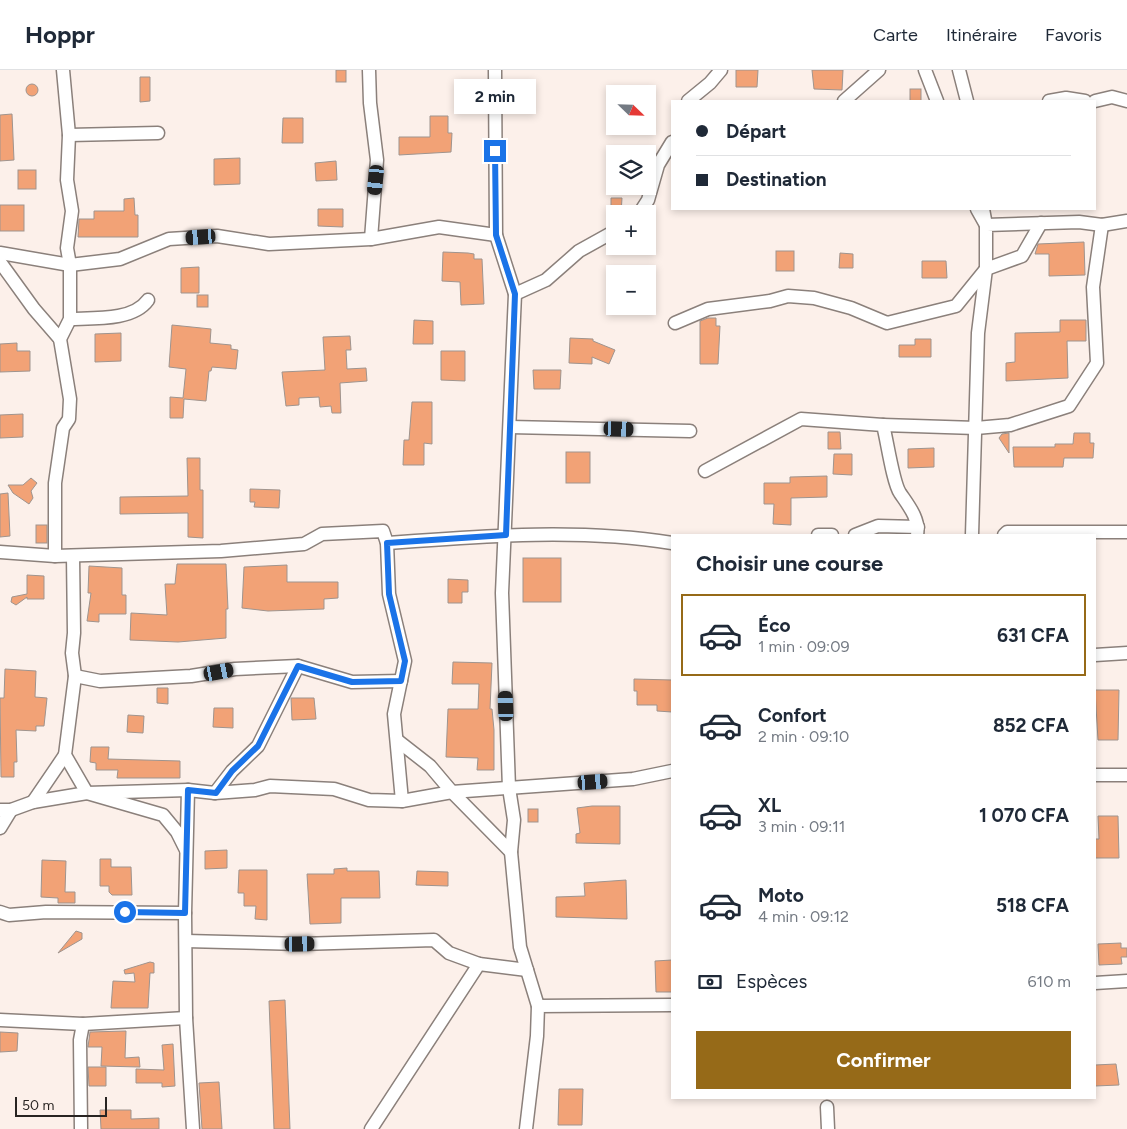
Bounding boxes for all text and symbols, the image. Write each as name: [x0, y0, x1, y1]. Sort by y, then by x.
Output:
text: Hoppr: [25, 20, 95, 49]
text: Carte: [873, 24, 918, 46]
text: Itinéraire: [946, 24, 1017, 46]
text: Favoris: [1045, 24, 1102, 46]
callout: 2 min: [454, 78, 536, 114]
north arrow: [606, 85, 656, 135]
map controls: [606, 85, 656, 315]
text: 2 min: [475, 87, 515, 106]
text: Départ: [726, 120, 786, 143]
route end: [484, 140, 506, 162]
button: layers: [606, 145, 656, 195]
car: [366, 164, 385, 196]
text: Destination: [726, 168, 827, 191]
button: +: [606, 205, 656, 255]
car: [185, 228, 216, 246]
button: −: [606, 265, 656, 315]
car: [603, 421, 634, 437]
text: Choisir une course: [696, 550, 883, 577]
icon: car: [698, 613, 743, 658]
text: Éco: [758, 614, 791, 637]
text: 631 CFA: [997, 624, 1069, 647]
text: 1 min · 09:09: [758, 637, 849, 656]
car: [202, 662, 235, 682]
car: [497, 691, 514, 721]
icon: car: [698, 703, 743, 748]
text: Confort: [758, 704, 827, 727]
text: 852 CFA: [993, 714, 1069, 737]
text: 2 min · 09:10: [758, 727, 849, 746]
car: [577, 773, 608, 791]
icon: car: [698, 793, 743, 838]
text: XL: [758, 794, 781, 817]
text: 1 070 CFA: [979, 804, 1069, 827]
text: 3 min · 09:11: [758, 817, 845, 836]
icon: car: [698, 883, 743, 928]
text: Moto: [758, 884, 804, 907]
text: 518 CFA: [996, 894, 1069, 917]
route start: [114, 901, 136, 923]
text: 4 min · 09:12: [758, 907, 849, 926]
car: [284, 936, 315, 952]
icon: cash: [696, 968, 724, 996]
text: Espèces: [736, 970, 807, 993]
text: 610 m: [1028, 972, 1071, 991]
button: Confirmer: [696, 1031, 1071, 1089]
scale bar: [15, 1094, 108, 1117]
text: 50 m: [22, 1097, 54, 1114]

